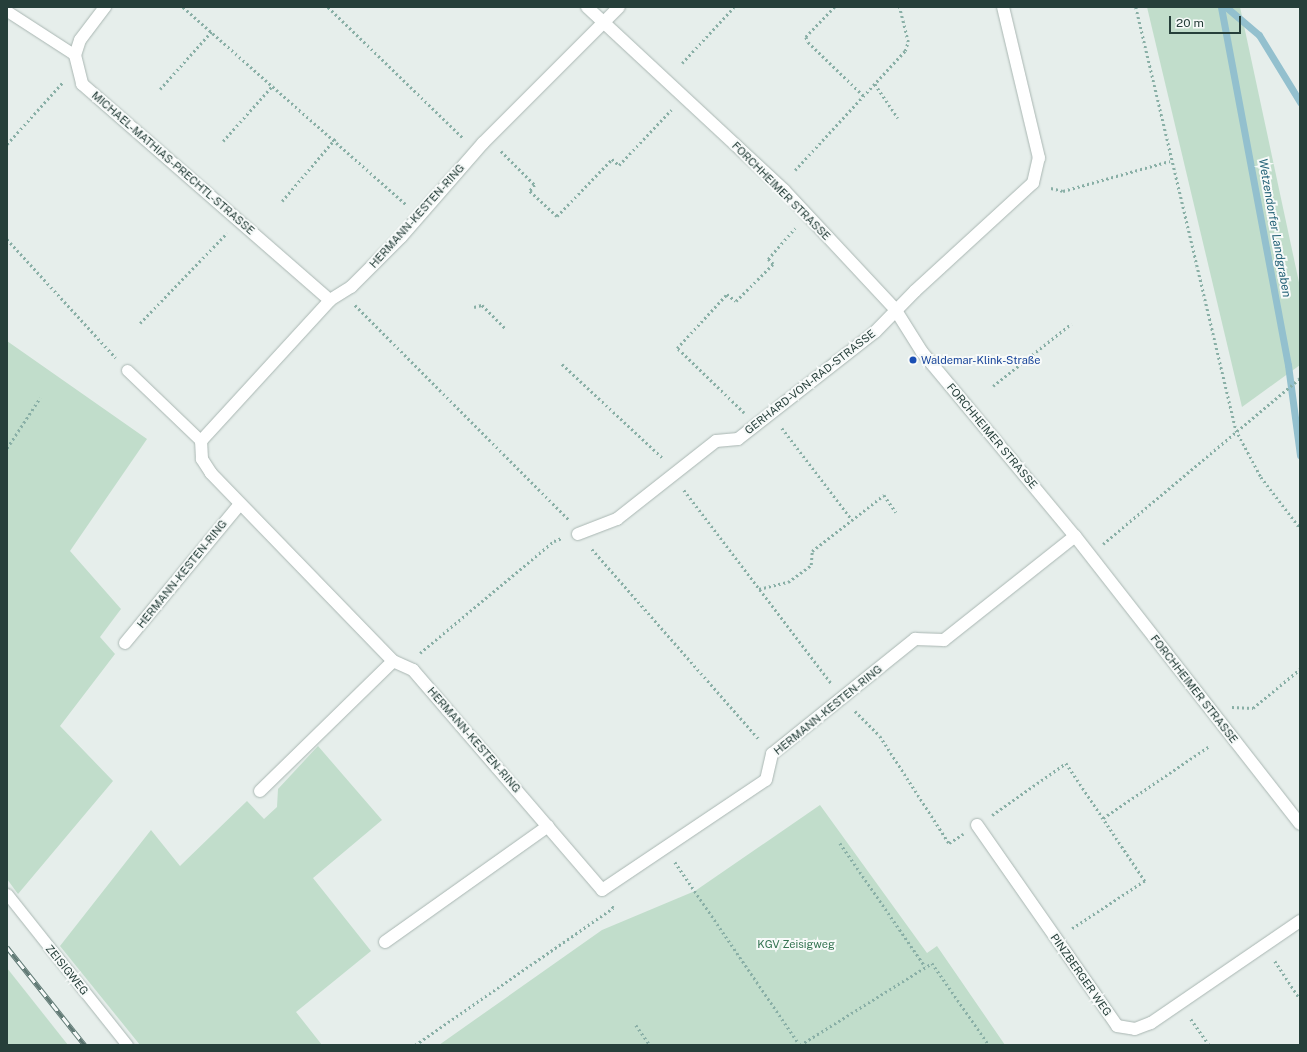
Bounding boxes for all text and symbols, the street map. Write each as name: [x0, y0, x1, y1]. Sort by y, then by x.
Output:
scale bar: [1171, 8, 1243, 34]
text: 20 m: [1176, 16, 1204, 30]
street label: MICHAEL-MATHIAS-PRECHTL-STRASSE: [89, 89, 257, 237]
street label: FORCHHEIMER STRASSE: [729, 139, 833, 243]
water label: Wetzendorfer Landgraben: [1255, 157, 1293, 299]
street label: HERMANN-KESTEN-RING: [367, 161, 467, 271]
street label: GERHARD-VON-RAD-STRASSE: [742, 327, 878, 437]
place label: Waldemar-Klink-Straße: [921, 353, 1040, 367]
marker: Waldemar-Klink-Straße: [908, 355, 918, 365]
street label: FORCHHEIMER STRASSE: [944, 381, 1040, 491]
street label: HERMANN-KESTEN-RING: [134, 517, 230, 631]
street label: FORCHHEIMER STRASSE: [1148, 632, 1240, 746]
street label: HERMANN-KESTEN-RING: [771, 662, 885, 758]
street label: HERMANN-KESTEN-RING: [425, 685, 523, 795]
street label: PINZBERGER WEG: [1048, 931, 1114, 1019]
park label: KGV Zeisigweg: [757, 937, 835, 951]
street label: ZEISIGWEG: [43, 942, 91, 998]

